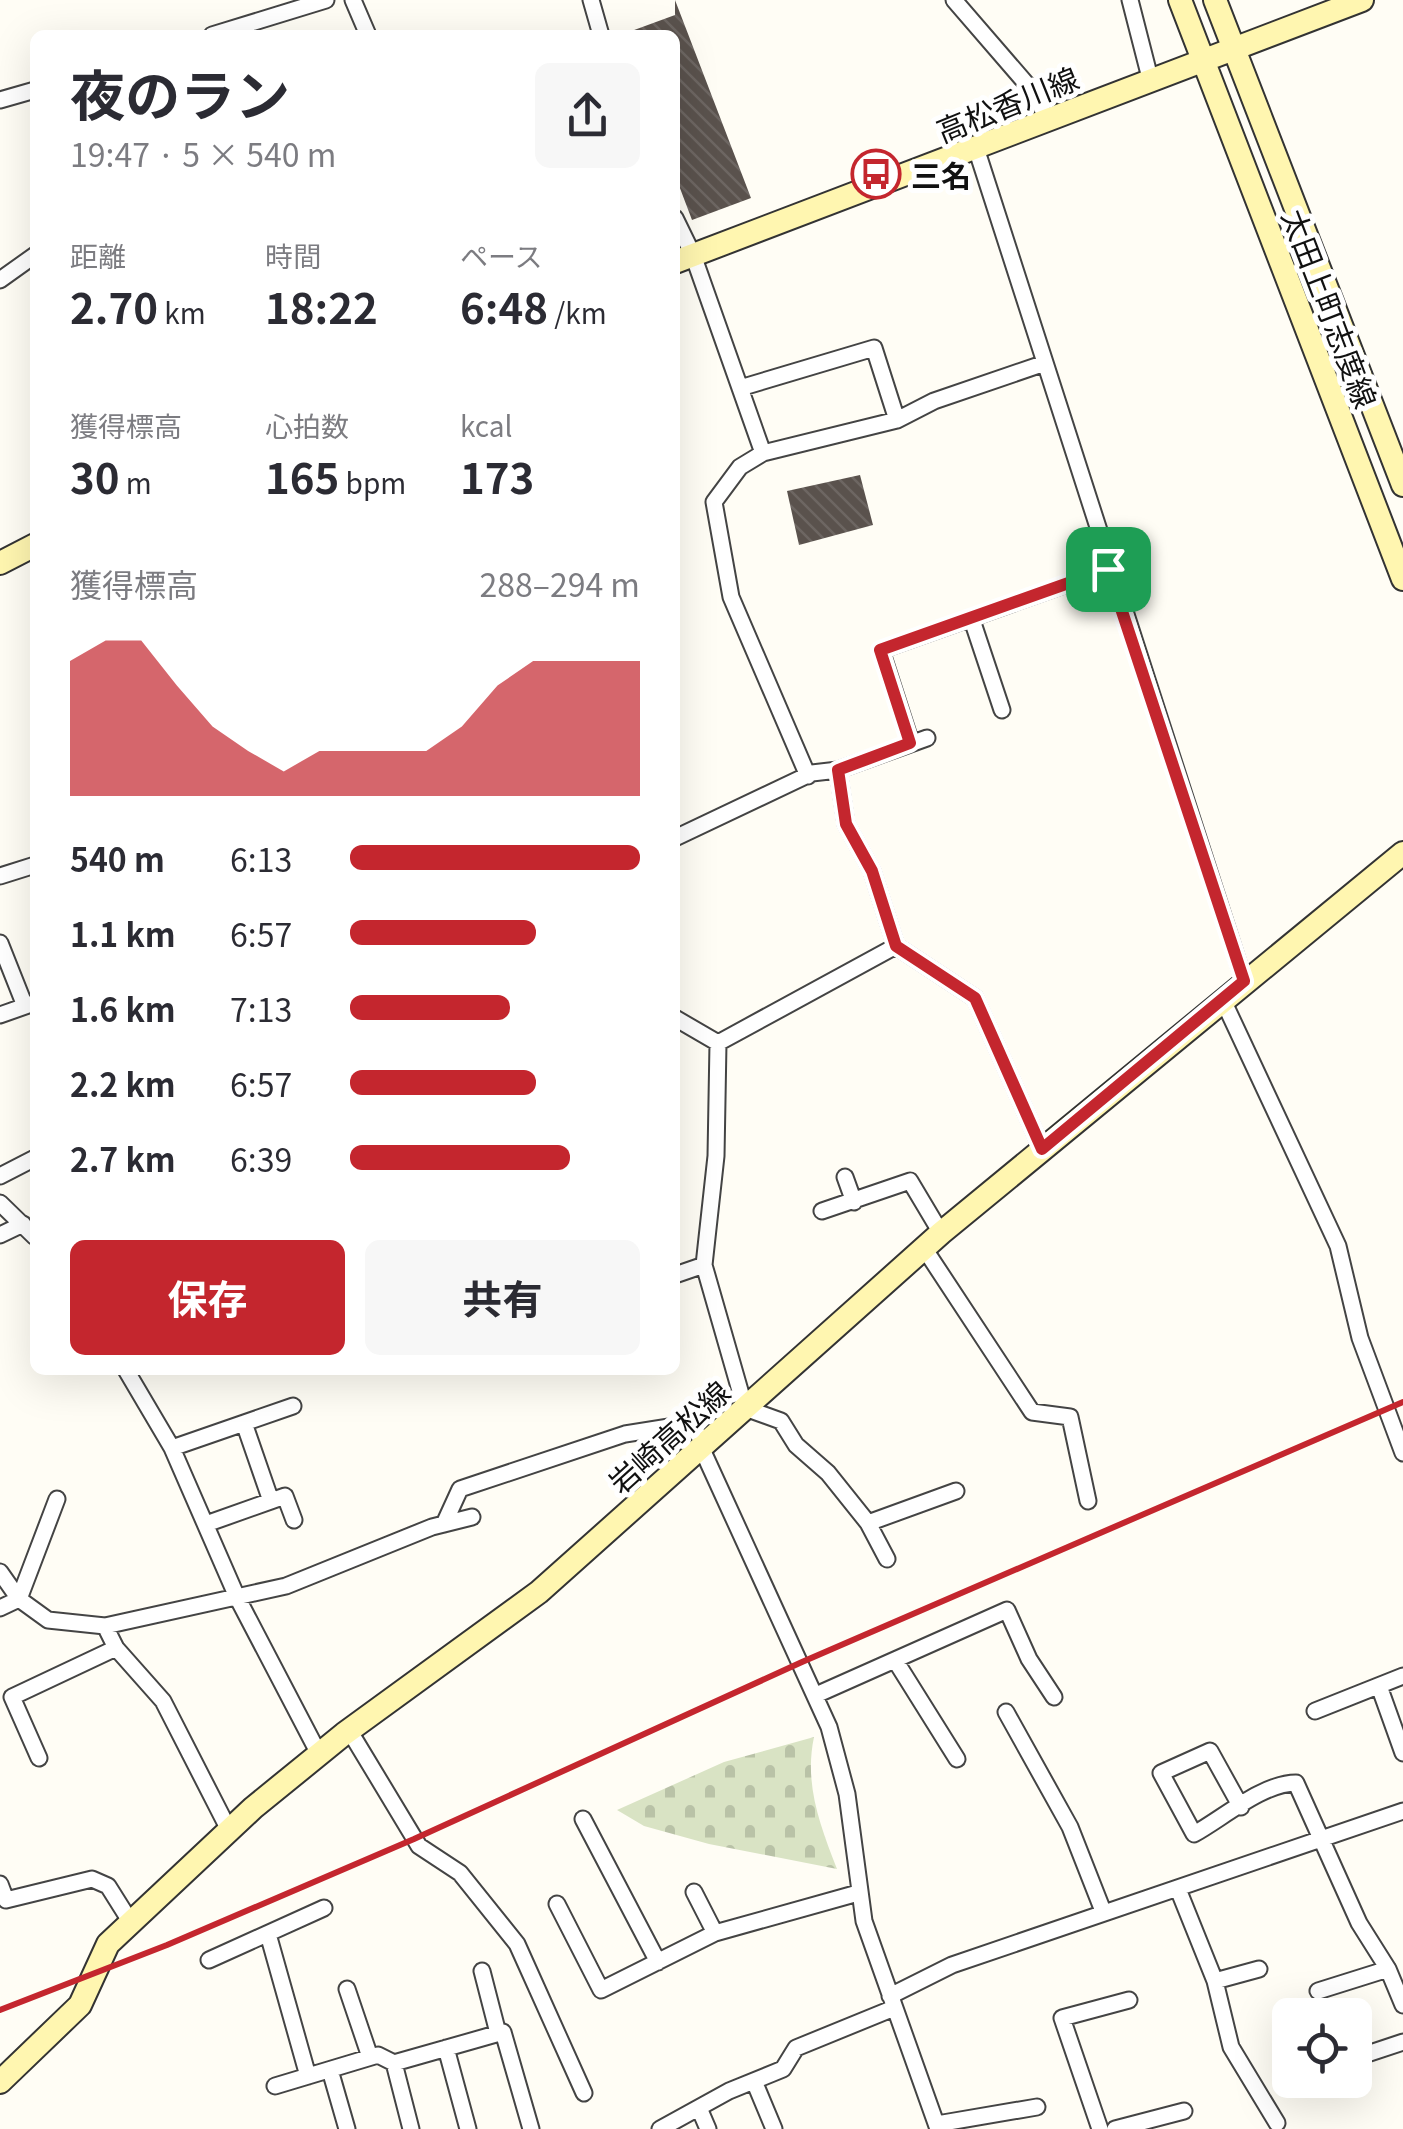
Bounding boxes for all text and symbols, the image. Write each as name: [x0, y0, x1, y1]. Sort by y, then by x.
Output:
text: 夜のラン: [70, 52, 290, 132]
street label: 高松香川線: [929, 55, 1085, 151]
button: share: [535, 63, 640, 168]
text: 19:47 · 5 × 540 m: [70, 130, 336, 176]
bus stop icon: 三名: [850, 148, 902, 200]
place label: 三名: [911, 152, 971, 196]
street label: 太田上町志度線: [1273, 202, 1389, 414]
text: 距離: [70, 235, 126, 275]
text: 時間: [265, 235, 321, 275]
text: ペース: [460, 235, 543, 275]
text: 2.70: [70, 275, 158, 336]
text: 18:22: [265, 275, 378, 336]
text: 6:48: [460, 275, 548, 336]
text: km: [158, 292, 206, 332]
text: /km: [548, 292, 607, 332]
text: 獲得標高: [70, 405, 182, 445]
text: 心拍数: [265, 405, 349, 445]
text: kcal: [460, 405, 512, 445]
text: 30: [70, 445, 120, 506]
text: 165: [265, 445, 339, 506]
text: 173: [460, 445, 534, 506]
text: m: [120, 462, 152, 502]
text: bpm: [339, 462, 406, 502]
pin: [1066, 527, 1151, 612]
icon: arrive: [1081, 542, 1136, 597]
text: 獲得標高: [70, 560, 198, 606]
text: 288–294 m: [479, 560, 640, 606]
text: 540 m: [70, 835, 165, 881]
text: 6:13: [230, 835, 292, 881]
text: 1.1 km: [70, 910, 176, 956]
text: 6:57: [230, 910, 292, 956]
text: 1.6 km: [70, 985, 176, 1031]
text: 7:13: [230, 985, 292, 1031]
text: 2.2 km: [70, 1060, 176, 1106]
text: 6:57: [230, 1060, 292, 1106]
text: 2.7 km: [70, 1135, 176, 1181]
text: 6:39: [230, 1135, 292, 1181]
button: 保存: [70, 1240, 345, 1355]
button: 共有: [365, 1240, 640, 1355]
street label: 岩崎高松線: [598, 1369, 738, 1503]
map controls: [1272, 1998, 1372, 2098]
button: locate: [1272, 1998, 1372, 2098]

